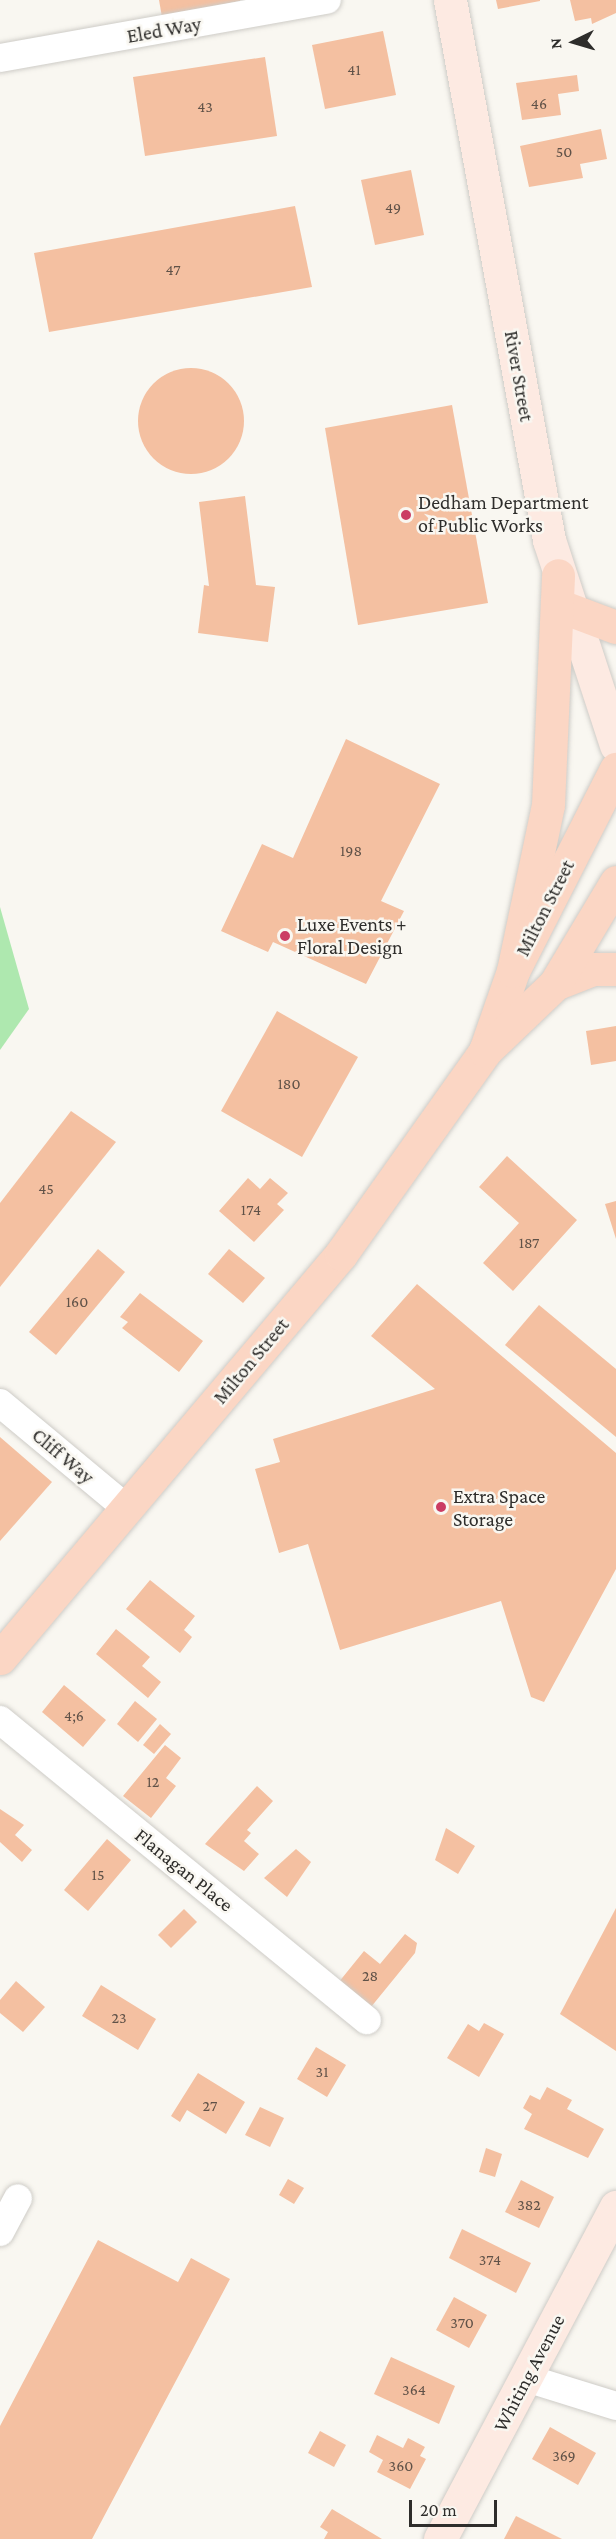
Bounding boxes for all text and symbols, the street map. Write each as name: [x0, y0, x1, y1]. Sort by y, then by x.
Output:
street label: Eled Way: [125, 12, 203, 48]
north arrow: [544, 12, 604, 72]
text: N: [547, 37, 565, 50]
house number: 41: [347, 60, 361, 80]
house number: 46: [531, 94, 547, 114]
house number: 43: [197, 97, 213, 117]
house number: 50: [556, 142, 572, 162]
house number: 49: [385, 198, 401, 218]
house number: 47: [165, 260, 181, 280]
street label: River Street: [499, 329, 539, 423]
place label: Dedham Department of Public Works: [418, 491, 588, 538]
marker: Dedham Department of Public Works: [399, 508, 413, 522]
house number: 198: [340, 841, 362, 861]
street label: Milton Street: [511, 856, 579, 960]
place label: Luxe Events + Floral Design: [297, 912, 407, 959]
marker: Luxe Events + Floral Design: [278, 929, 292, 943]
house number: 180: [278, 1074, 300, 1094]
house number: 45: [38, 1179, 54, 1199]
house number: 174: [241, 1200, 261, 1220]
house number: 187: [519, 1233, 539, 1253]
house number: 160: [66, 1292, 88, 1312]
street label: Milton Street: [208, 1313, 294, 1409]
street label: Cliff Way: [27, 1423, 99, 1489]
place label: Extra Space Storage: [453, 1484, 545, 1531]
marker: Extra Space Storage: [434, 1500, 448, 1514]
house number: 4;6: [64, 1706, 84, 1726]
house number: 12: [147, 1772, 159, 1792]
street label: Flanagan Place: [130, 1823, 238, 1917]
house number: 15: [92, 1865, 104, 1885]
house number: 28: [362, 1966, 378, 1986]
house number: 23: [111, 2008, 127, 2028]
house number: 31: [316, 2062, 328, 2082]
house number: 27: [203, 2096, 217, 2116]
house number: 382: [517, 2195, 541, 2215]
house number: 374: [479, 2250, 501, 2270]
street label: Whiting Avenue: [488, 2310, 570, 2436]
house number: 370: [450, 2313, 474, 2333]
house number: 364: [402, 2380, 426, 2400]
house number: 369: [552, 2446, 576, 2466]
house number: 360: [389, 2456, 413, 2476]
scale bar: [412, 2488, 500, 2526]
text: 20 m: [420, 2500, 457, 2520]

